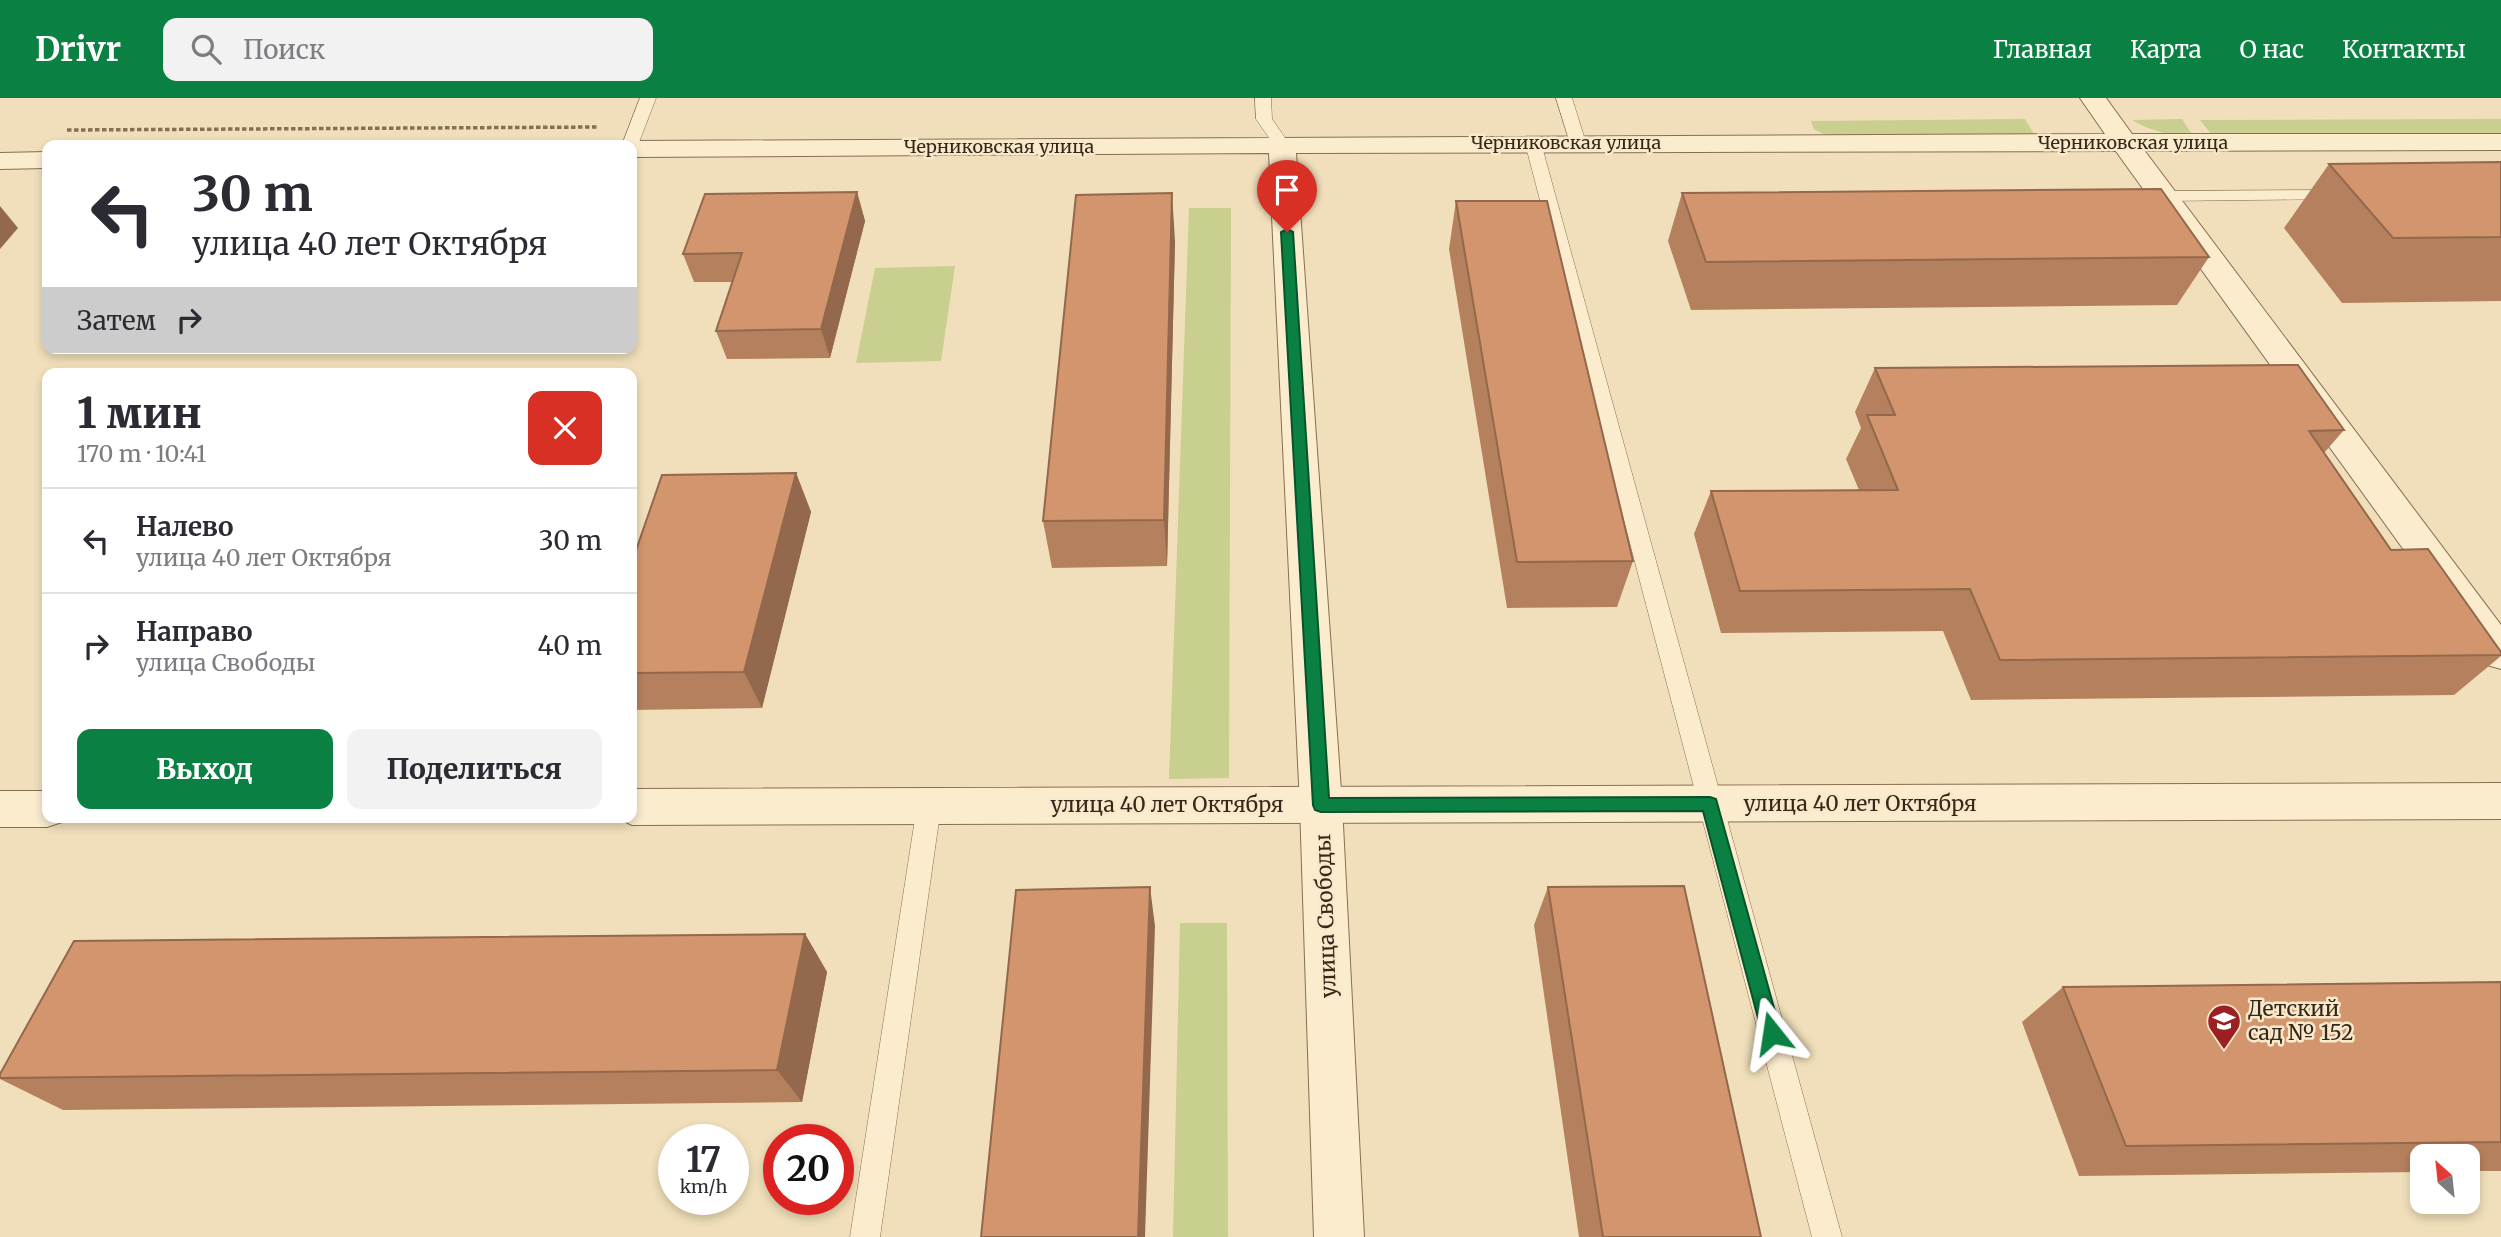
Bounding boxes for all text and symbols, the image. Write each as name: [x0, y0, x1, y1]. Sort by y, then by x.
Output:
search box: [163, 18, 653, 81]
text: Drivr: [35, 29, 121, 70]
icon: search: [187, 30, 225, 68]
text: Поиск: [243, 33, 325, 66]
text: Главная: [1993, 34, 2092, 65]
text: Карта: [2130, 34, 2202, 65]
text: О нас: [2240, 34, 2304, 65]
text: Контакты: [2342, 34, 2466, 65]
street label: Черниковская улица: [1471, 131, 1661, 154]
street label: Черниковская улица: [2038, 131, 2228, 154]
street label: Черниковская улица: [904, 135, 1094, 158]
pin: [1257, 160, 1317, 232]
text: 30 m: [192, 163, 313, 224]
icon: left: [77, 168, 168, 259]
icon: arrive: [1268, 171, 1306, 209]
text: улица 40 лет Октября: [192, 224, 547, 264]
icon: right: [170, 301, 208, 339]
text: Затем: [77, 304, 156, 337]
text: 1 мин: [77, 387, 202, 439]
button: close: [528, 391, 602, 465]
text: 170 m · 10:41: [77, 439, 206, 468]
text: Налево: [136, 510, 234, 543]
icon: left: [77, 522, 115, 560]
text: 30 m: [539, 524, 602, 557]
text: улица 40 лет Октября: [136, 543, 391, 572]
text: Направо: [136, 615, 253, 648]
icon: right: [77, 627, 115, 665]
text: 40 m: [538, 629, 602, 662]
text: улица Свободы: [136, 648, 316, 677]
button: Выход: [77, 729, 333, 809]
button: Поделиться: [347, 729, 602, 809]
street label: улица 40 лет Октября: [1743, 790, 1977, 817]
street label: улица 40 лет Октября: [1050, 791, 1284, 818]
street label: улица Свободы: [1309, 834, 1342, 998]
place label: Детский сад № 152: [2248, 995, 2353, 1046]
position arrow: [1735, 996, 1809, 1070]
school or university icon: Детский сад № 152: [2205, 1002, 2243, 1051]
speed limit sign: 20: [763, 1124, 854, 1215]
text: 17: [686, 1138, 721, 1182]
north arrow: [2410, 1144, 2480, 1214]
map controls: [2410, 1144, 2480, 1214]
text: km/h: [680, 1175, 727, 1198]

